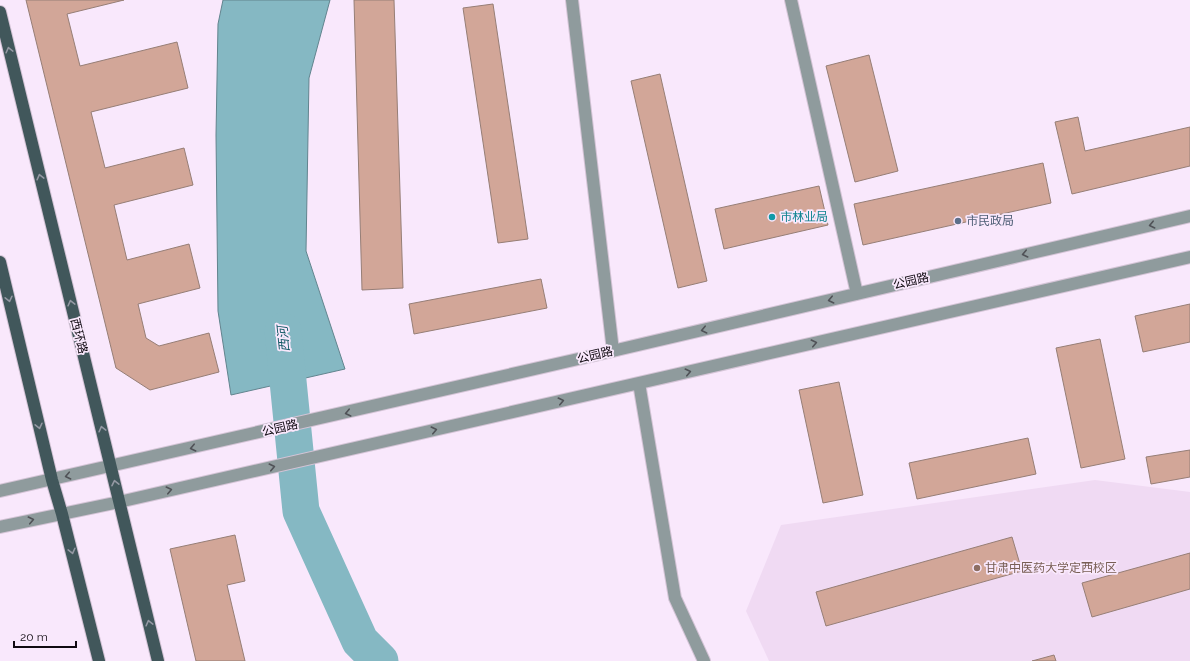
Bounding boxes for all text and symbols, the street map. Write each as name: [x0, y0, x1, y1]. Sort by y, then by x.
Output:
one-way arrow: [6, 47, 14, 54]
one-way arrow: [37, 173, 45, 180]
place label: 市林业局: [780, 210, 828, 224]
marker: 市林业局: [767, 212, 777, 222]
place label: 市民政局: [966, 214, 1014, 228]
marker: 市民政局: [953, 216, 963, 226]
one-way arrow: [1149, 220, 1155, 228]
one-way arrow: [1022, 250, 1029, 258]
street label: 公园路: [892, 270, 930, 292]
one-way arrow: [828, 295, 835, 304]
one-way arrow: [4, 296, 13, 303]
one-way arrow: [68, 300, 76, 306]
street label: 西环路: [68, 317, 90, 355]
water label: 西河: [274, 322, 292, 353]
one-way arrow: [701, 325, 707, 333]
one-way arrow: [811, 340, 818, 348]
street label: 公园路: [576, 344, 614, 366]
one-way arrow: [684, 368, 691, 377]
one-way arrow: [557, 397, 564, 406]
one-way arrow: [344, 408, 351, 417]
street label: 公园路: [261, 417, 299, 439]
one-way arrow: [35, 423, 43, 429]
one-way arrow: [99, 426, 107, 432]
one-way arrow: [431, 426, 437, 434]
one-way arrow: [190, 444, 196, 452]
one-way arrow: [269, 463, 275, 471]
one-way arrow: [65, 472, 71, 480]
one-way arrow: [111, 480, 119, 486]
one-way arrow: [165, 487, 172, 495]
one-way arrow: [28, 517, 34, 525]
one-way arrow: [67, 548, 75, 555]
place label: 甘肃中医药大学定西校区: [985, 561, 1117, 575]
marker: 甘肃中医药大学定西校区: [972, 563, 982, 573]
one-way arrow: [145, 620, 153, 626]
scale bar: [14, 623, 76, 649]
text: 20 m: [20, 630, 48, 644]

